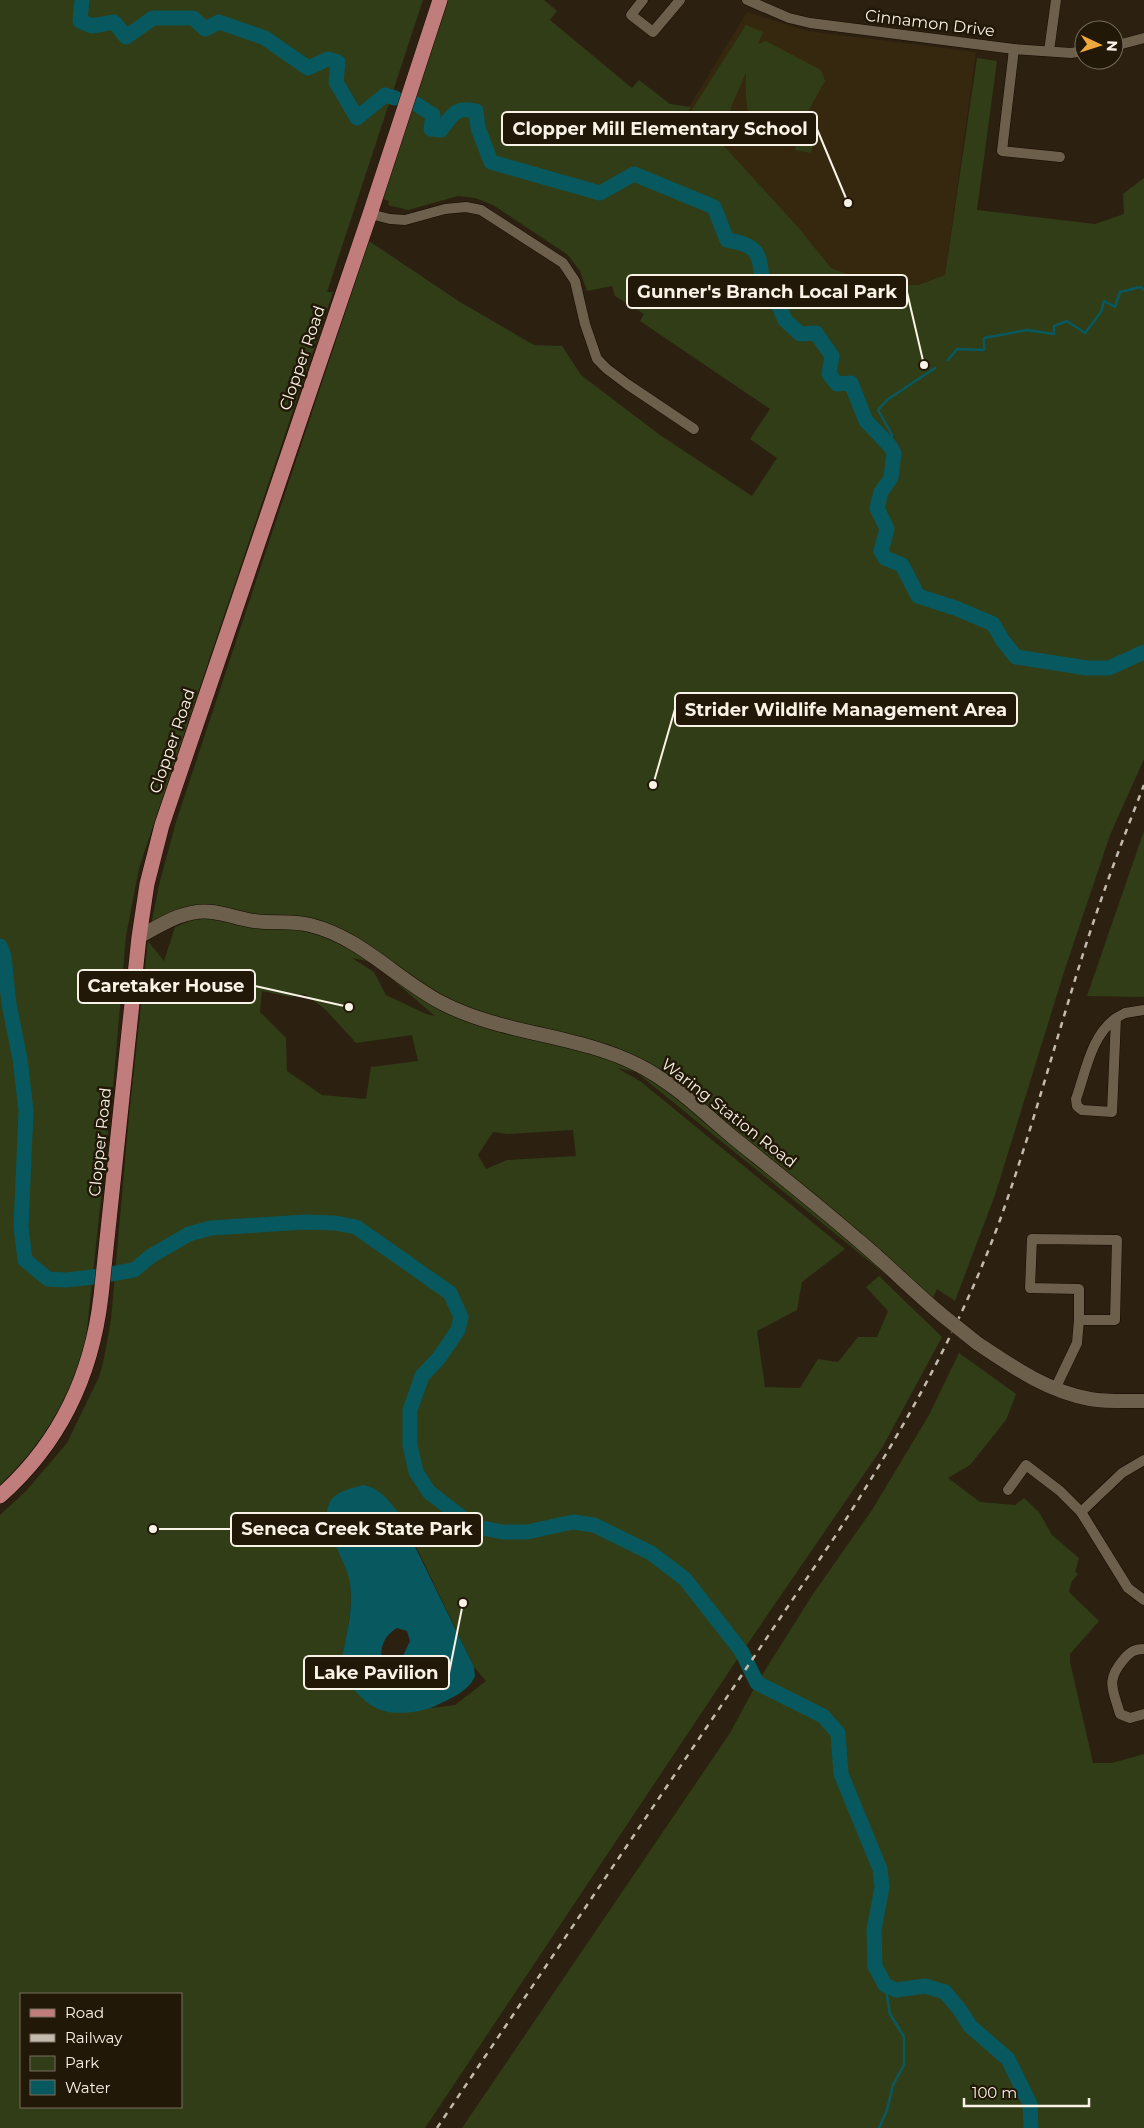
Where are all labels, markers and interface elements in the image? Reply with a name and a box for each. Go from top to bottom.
street label: Cinnamon Drive [864,6,996,40]
north arrow [1074,20,1124,70]
text: N [1103,40,1121,52]
callout: Clopper Mill Elementary School [502,112,817,145]
text: Clopper Mill Elementary School [512,118,808,140]
callout: Gunner's Branch Local Park [627,275,907,308]
text: Gunner's Branch Local Park [637,281,897,303]
street label: Clopper Road [275,303,329,413]
street label: Clopper Road [145,686,199,796]
callout: Strider Wildlife Management Area [675,693,1017,726]
text: Strider Wildlife Management Area [685,699,1007,721]
callout: Caretaker House [78,970,255,1003]
text: Caretaker House [88,975,244,997]
street label: Waring Station Road [658,1054,800,1172]
street label: Clopper Road [85,1087,115,1197]
callout: Seneca Creek State Park [231,1513,482,1546]
text: Seneca Creek State Park [241,1518,473,1540]
callout: Lake Pavilion [304,1656,449,1689]
text: Lake Pavilion [314,1662,438,1684]
legend [20,1993,182,2108]
text: Road [65,2003,104,2022]
text: Railway [65,2028,123,2047]
text: Park [65,2053,99,2072]
scale bar [964,2076,1089,2108]
text: Water [65,2078,111,2097]
text: 100 m [972,2083,1017,2102]

